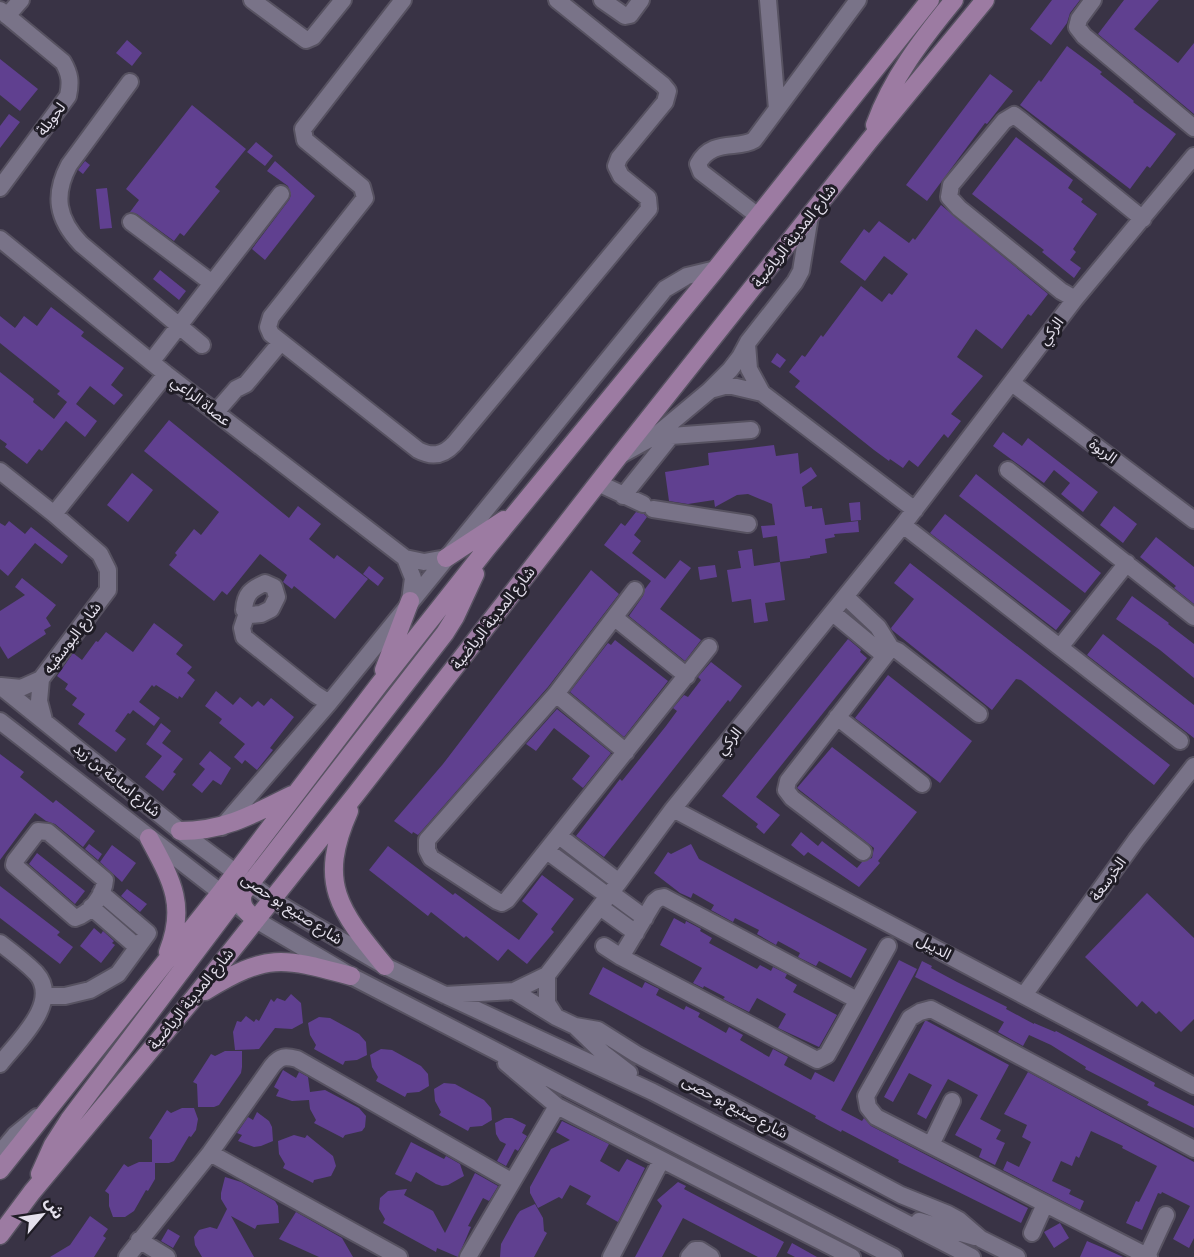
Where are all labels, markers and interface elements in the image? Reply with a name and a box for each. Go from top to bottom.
street label: لحويلة [33,99,69,139]
street label: شارع المدينة الرياضية [748,181,842,293]
street label: الركي [1035,314,1069,350]
street label: عصاة الراعي [166,372,235,432]
street label: الربوة [1086,435,1120,467]
street label: شارع المدينة الرياضية [447,563,541,675]
street label: شارع اليوسفيه [39,599,107,679]
street label: الركي [713,724,747,760]
street label: شارع اسامة بن زيد [68,739,164,823]
street label: الخرسعة [1086,854,1130,904]
street label: شارع صنيع بو حصى [237,870,346,951]
street label: الديبل [914,931,954,963]
street label: شارع المدينة الرياضية [145,945,240,1055]
street label: شارع صنيع بو حصى [678,1072,791,1145]
north arrow [12,1185,72,1245]
text: ش [40,1194,68,1223]

